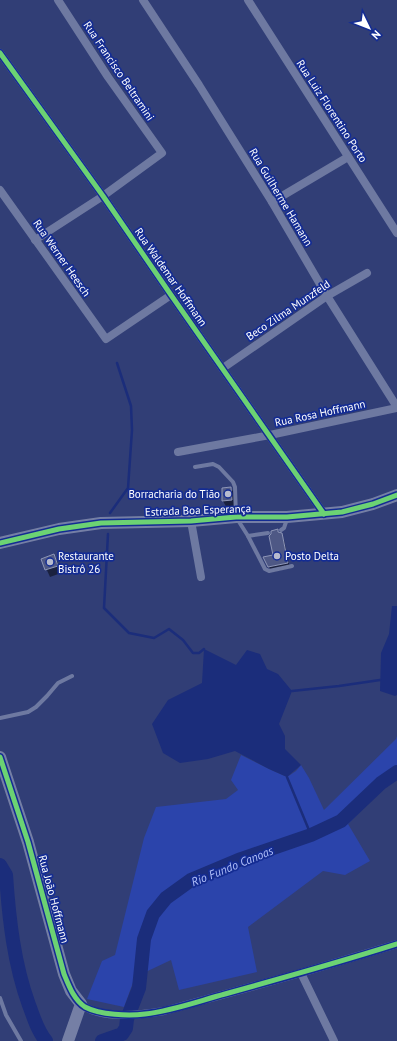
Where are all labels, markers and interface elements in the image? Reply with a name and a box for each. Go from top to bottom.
north arrow [349,8,389,48]
street label: Rua Francisco Beltramini [81,19,157,123]
text: N [369,27,384,42]
street label: Rua Luiz Florentino Porto [294,57,370,165]
street label: Rua Guilherme Hamann [246,146,316,248]
street label: Rua Werner Heesch [30,217,94,299]
street label: Rua Waldemar Hoffmann [132,225,210,329]
street label: Beco Zilma Munzfeld [243,277,333,343]
street label: Rua Rosa Hoffmann [273,397,367,429]
place label: Borracharia do Tião [128,487,220,501]
marker: Borracharia do Tião [223,489,233,499]
street label: Estrada Boa Esperança [145,501,251,519]
place label: Restaurante Bistrô 26 [58,549,114,576]
place label: Posto Delta [285,549,339,563]
marker: Posto Delta [272,551,282,561]
marker: Restaurante Bistrô 26 [45,557,55,567]
water label: Rio Fundo Canoas [189,843,275,889]
street label: Rua João Hoffmann [35,853,73,945]

